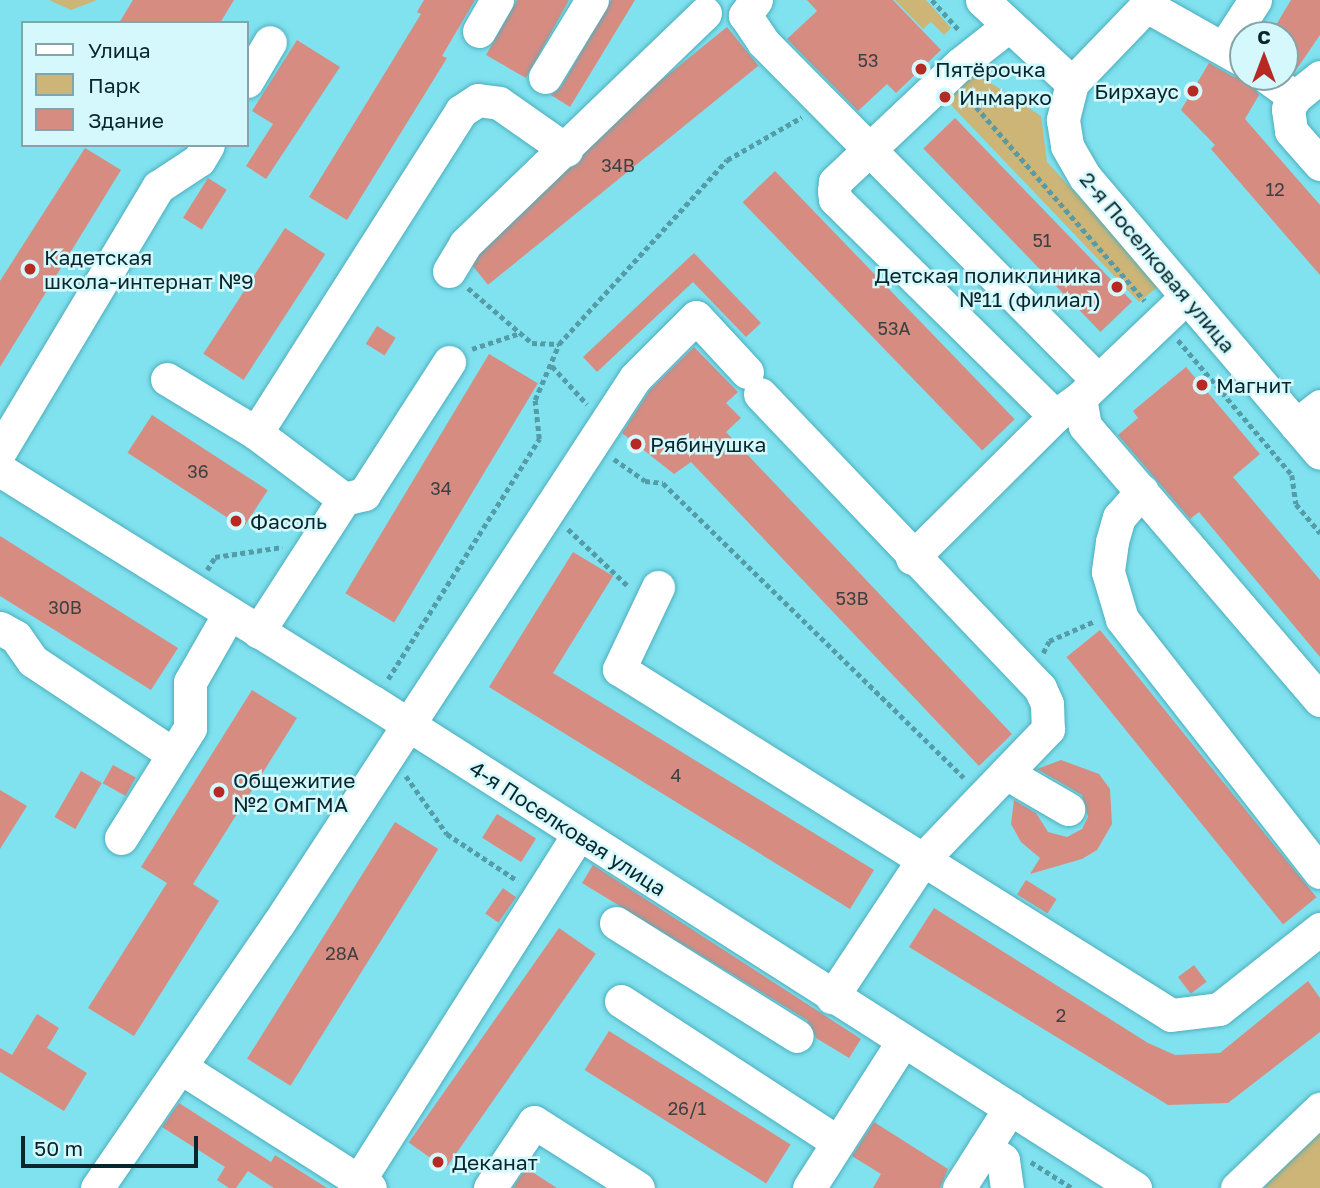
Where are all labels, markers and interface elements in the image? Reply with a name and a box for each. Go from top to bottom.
legend [21,21,248,147]
north arrow [1229,21,1299,91]
text: С [1257,25,1271,48]
text: Улица [88,37,151,63]
house number: 53 [858,49,878,71]
place label: Пятёрочка [935,56,1046,82]
marker: Пятёрочка [913,61,929,77]
text: Парк [88,72,141,98]
place label: Бирхаус [1094,78,1179,104]
marker: Бирхаус [1185,83,1201,99]
place label: Инмарко [959,84,1052,110]
marker: Инмарко [937,89,953,105]
text: Здание [88,107,164,133]
house number: 34В [601,154,635,176]
street label: 2-я Поселковая улица [1075,167,1241,357]
house number: 12 [1265,178,1285,200]
house number: 51 [1032,229,1052,251]
place label: Кадетская школа-интернат №9 [44,244,254,294]
marker: Кадетская школа-интернат №9 [22,261,38,277]
place label: Детская поликлиника №11 (филиал) [874,262,1101,312]
marker: Детская поликлиника №11 (филиал) [1107,277,1127,297]
house number: 53А [877,317,911,339]
place label: Магнит [1216,372,1291,398]
marker: Магнит [1194,377,1210,393]
place label: Рябинушка [650,431,766,457]
marker: Рябинушка [628,436,644,452]
house number: 36 [187,460,209,482]
house number: 34 [430,477,452,499]
place label: Фасоль [250,508,327,534]
marker: Фасоль [228,513,244,529]
house number: 53В [835,587,869,609]
house number: 30В [48,596,82,618]
street label: 4-я Поселковая улица [465,755,671,901]
house number: 4 [671,764,681,786]
place label: Общежитие №2 ОмГМА [233,767,355,817]
marker: Общежитие №2 ОмГМА [211,784,227,800]
house number: 28А [325,942,359,964]
house number: 2 [1056,1004,1066,1026]
house number: 26/1 [668,1097,706,1119]
scale bar [24,1122,201,1166]
text: 50 m [34,1135,83,1161]
place label: Деканат [452,1149,538,1175]
marker: Деканат [430,1154,446,1170]

